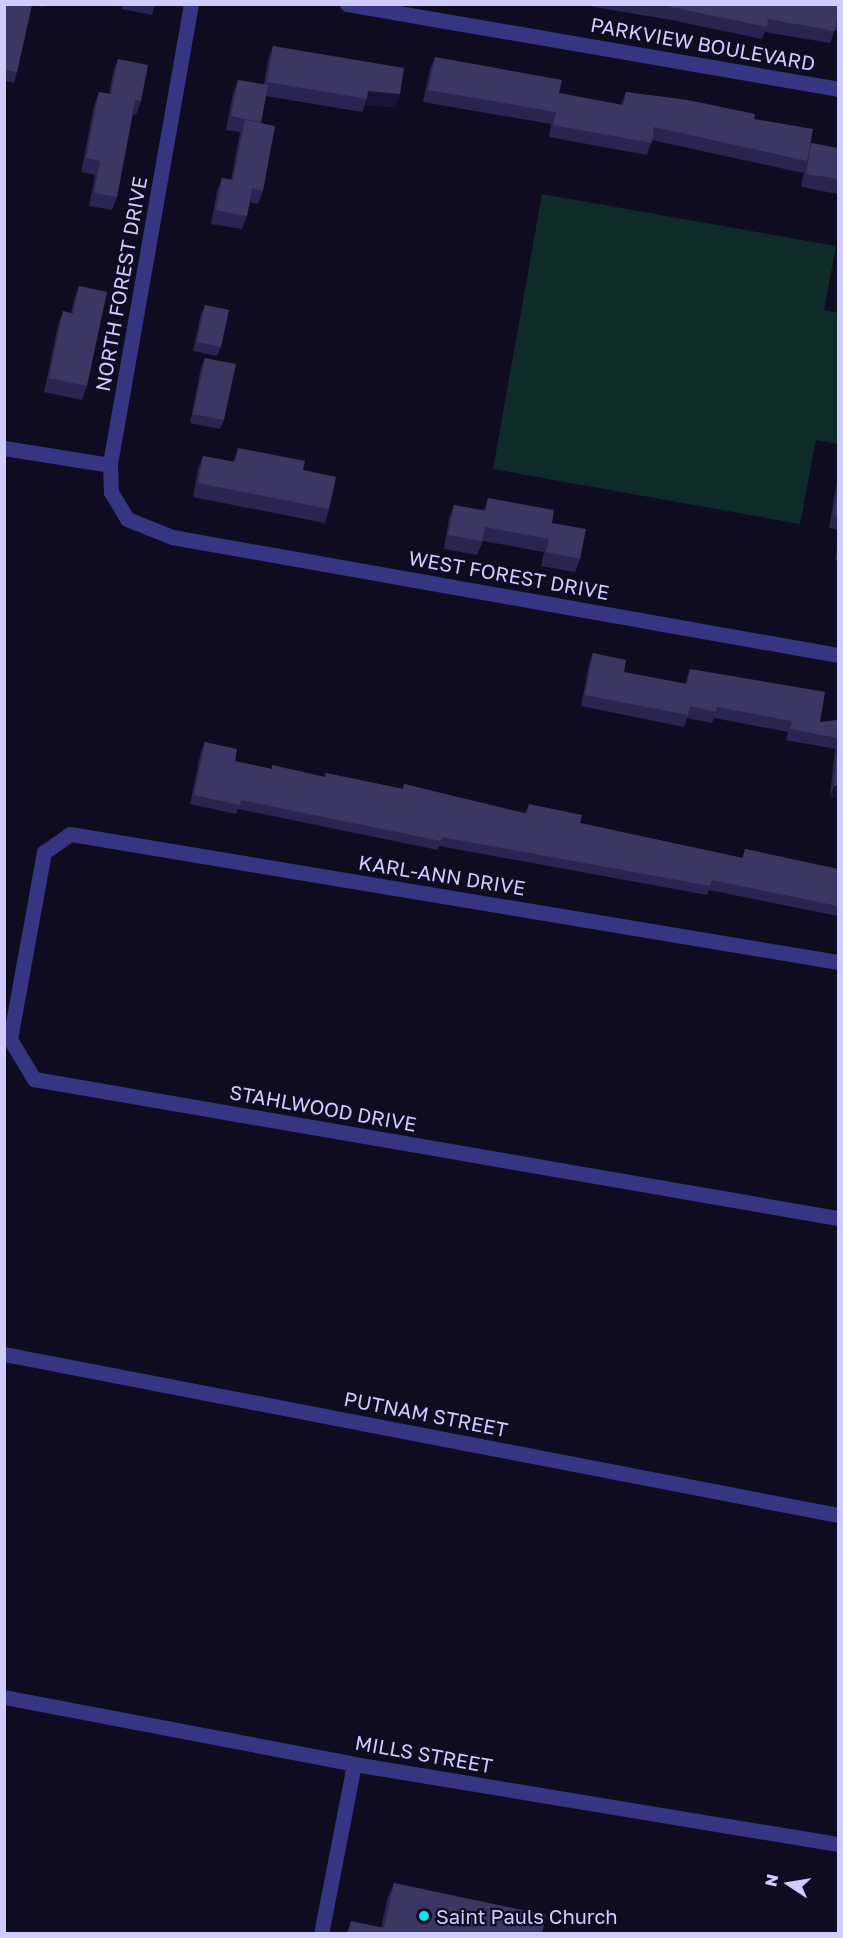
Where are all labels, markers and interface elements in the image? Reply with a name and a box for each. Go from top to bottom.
street label: PARKVIEW BOULEVARD [589,12,817,76]
street label: NORTH FOREST DRIVE [90,175,152,393]
street label: WEST FOREST DRIVE [407,546,611,604]
street label: KARL-ANN DRIVE [357,850,527,900]
street label: STAHLWOOD DRIVE [228,1080,418,1136]
street label: PUTNAM STREET [342,1386,510,1442]
street label: MILLS STREET [353,1730,495,1778]
north arrow [759,1854,819,1914]
text: N [760,1872,782,1888]
place label: Saint Pauls Church [436,1904,618,1928]
marker: Saint Pauls Church [417,1909,431,1923]

